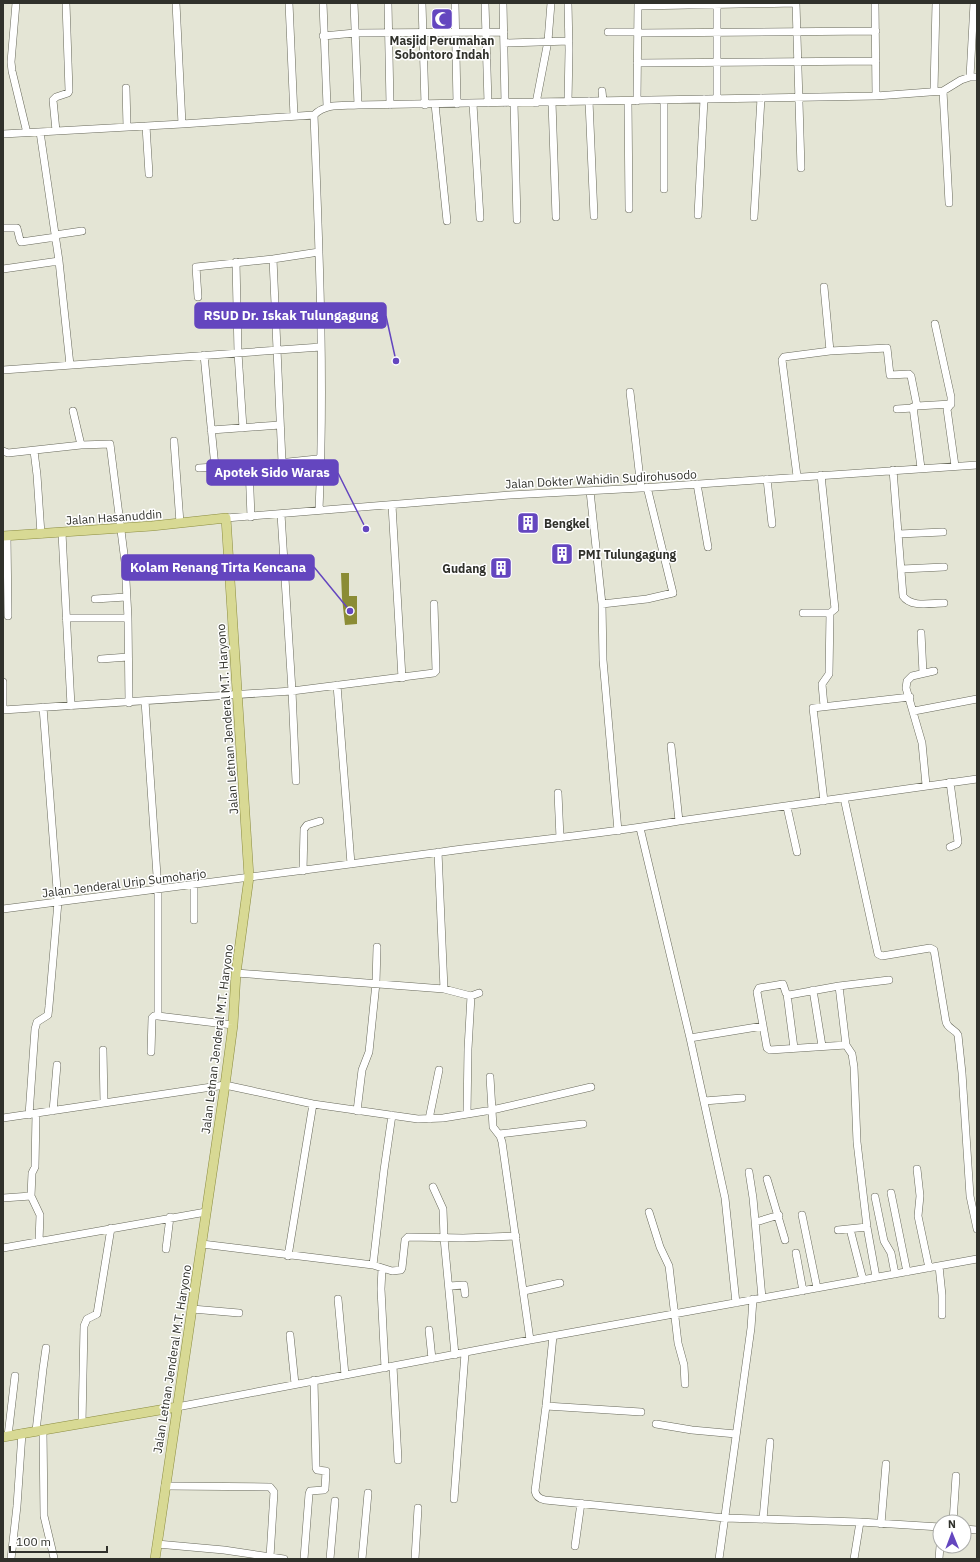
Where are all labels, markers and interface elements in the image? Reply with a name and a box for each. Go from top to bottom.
mosque icon: Masjid Perumahan Sobontoro Indah [429,6,455,32]
place label: Masjid Perumahan Sobontoro Indah [390,33,494,62]
callout: RSUD Dr. Iskak Tulungagung [195,303,386,328]
text: RSUD Dr. Iskak Tulungagung [204,307,379,324]
callout: Apotek Sido Waras [207,460,338,485]
text: Apotek Sido Waras [214,464,330,481]
street label: Jalan Dokter Wahidin Sudirohusodo [505,466,697,492]
street label: Jalan Hasanuddin [65,506,163,528]
building icon: Bengkel [515,510,541,536]
place label: Bengkel [544,516,590,531]
building icon: PMI Tulungagung [549,541,575,567]
place label: PMI Tulungagung [578,547,677,562]
callout: Kolam Renang Tirta Kencana [122,555,314,580]
building icon: Gudang [488,555,514,581]
text: Kolam Renang Tirta Kencana [130,559,306,576]
place label: Gudang [442,561,486,576]
street label: Jalan Letnan Jenderal M.T. Haryono [213,623,241,815]
street label: Jalan Jenderal Urip Sumoharjo [41,865,207,901]
street label: Jalan Letnan Jenderal M.T. Haryono [198,943,236,1135]
street label: Jalan Letnan Jenderal M.T. Haryono [150,1263,194,1454]
north arrow [932,1514,972,1554]
text: N [948,1517,956,1531]
scale bar [10,1528,107,1554]
text: 100 m [16,1534,51,1549]

